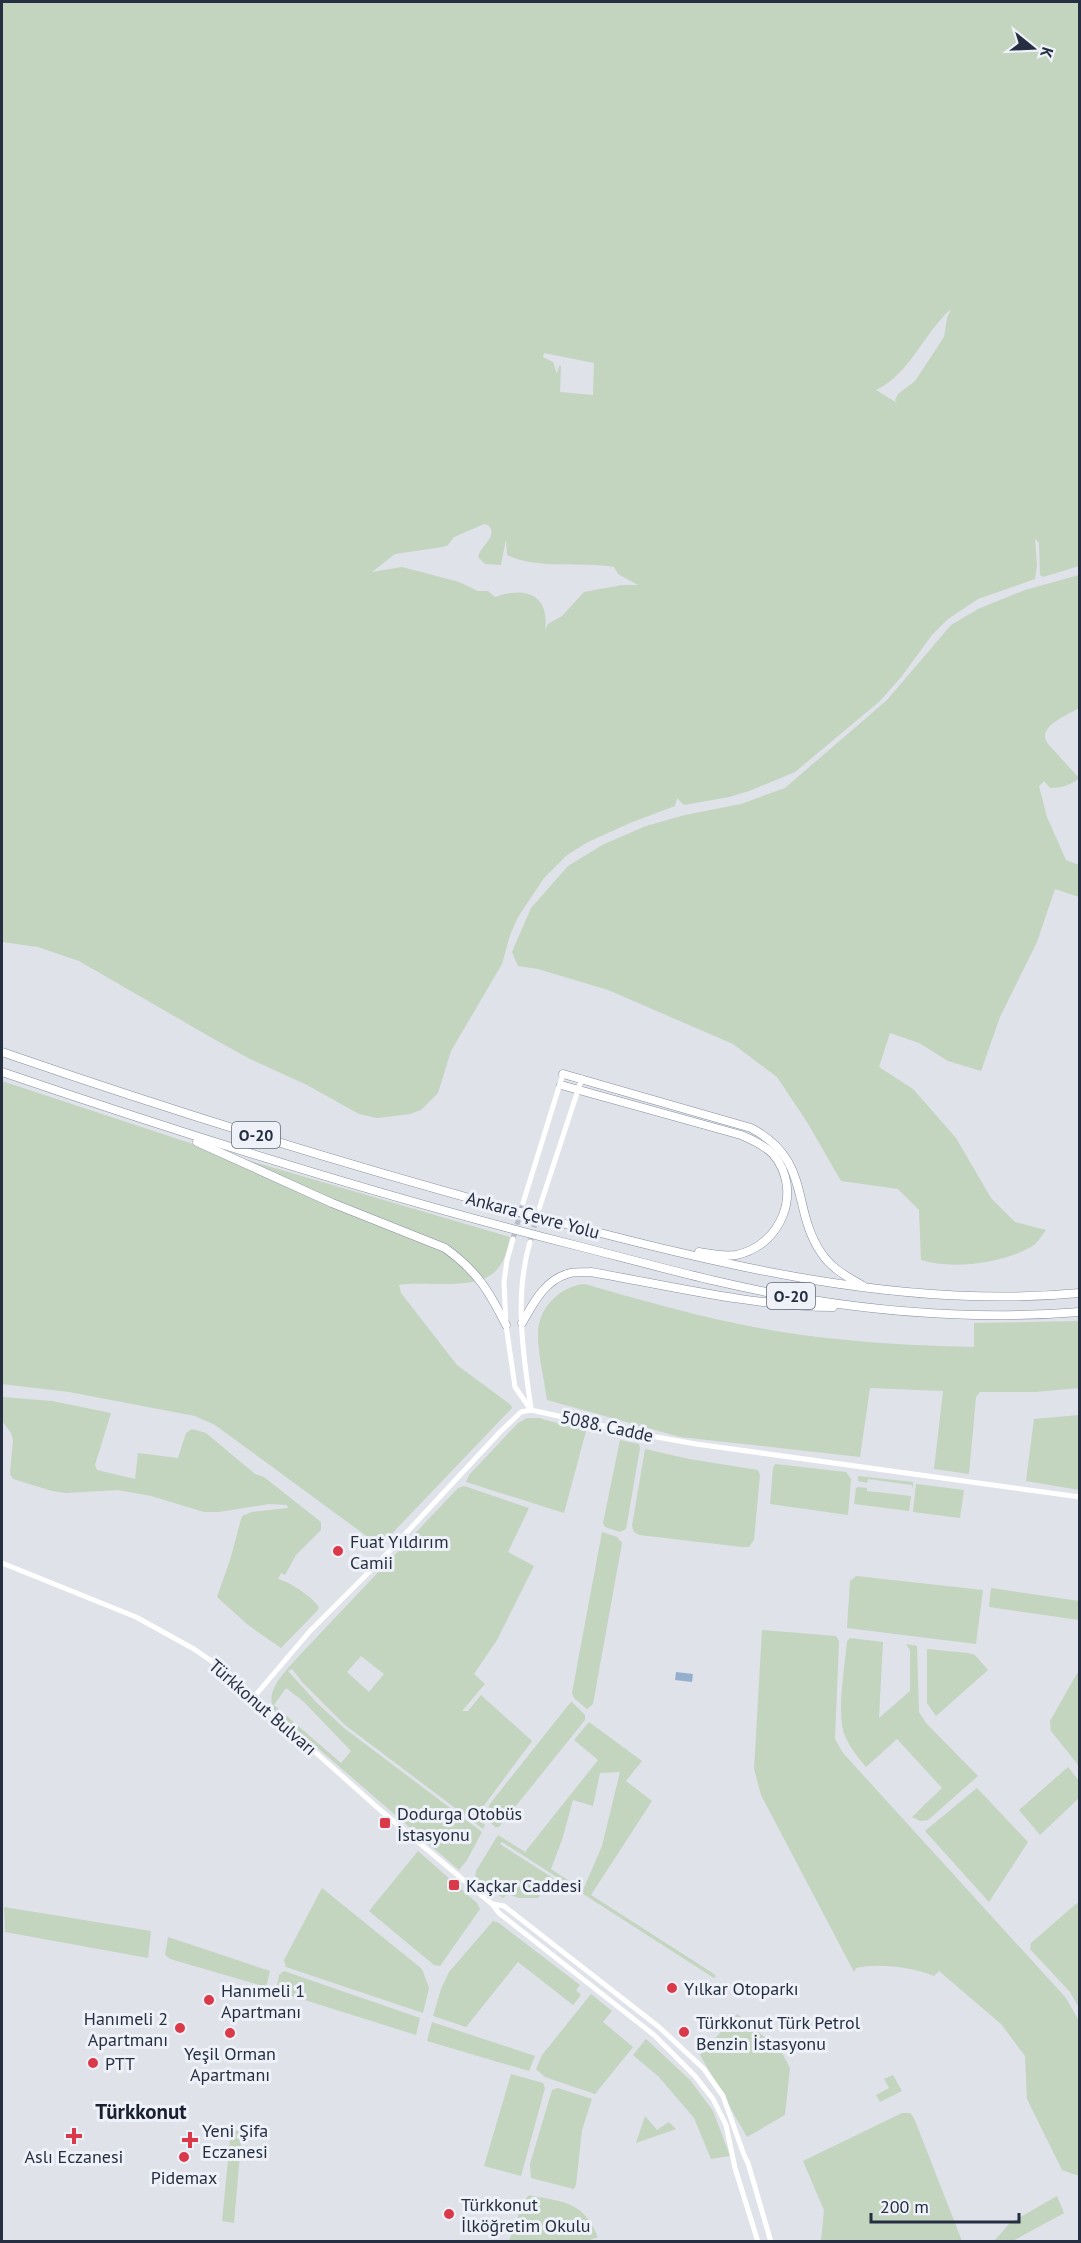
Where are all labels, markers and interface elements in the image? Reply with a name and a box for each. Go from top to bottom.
north arrow [1003,18,1063,78]
text: K [1036,45,1058,61]
road number: O-20 [232,1122,280,1148]
street label: Ankara Çevre Yolu [464,1186,602,1244]
road number: O-20 [767,1283,815,1309]
street label: 5088. Cadde [559,1405,655,1447]
place label: Fuat Yıldırım Camii [350,1530,449,1574]
marker: Fuat Yıldırım Camii [331,1544,345,1558]
street label: Türkkonut Bulvarı [204,1654,322,1760]
place label: Dodurga Otobüs İstasyonu [397,1802,522,1846]
marker: Dodurga Otobüs İstasyonu [378,1816,392,1830]
place label: Kaçkar Caddesi [466,1874,582,1897]
marker: Kaçkar Caddesi [447,1878,461,1892]
place label: Yılkar Otoparkı [684,1977,799,2000]
place label: Hanımeli 1 Apartmanı [221,1979,305,2023]
marker: Yılkar Otoparkı [665,1981,679,1995]
marker: Hanımeli 1 Apartmanı [202,1993,216,2007]
place label: Hanımeli 2 Apartmanı [84,2007,168,2051]
place label: Türkkonut Türk Petrol Benzin İstasyonu [696,2011,861,2055]
marker: Hanımeli 2 Apartmanı [173,2021,187,2035]
marker: Türkkonut Türk Petrol Benzin İstasyonu [677,2025,691,2039]
marker: Yeşil Orman Apartmanı [223,2026,237,2040]
place label: Yeşil Orman Apartmanı [184,2042,276,2086]
place label: PTT [105,2052,135,2075]
marker: PTT [86,2056,100,2070]
district label: Türkkonut [95,2098,187,2125]
place label: Yeni Şifa Eczanesi [202,2119,268,2163]
marker: Aslı Eczanesi [67,2129,81,2143]
marker: Yeni Şifa Eczanesi [183,2133,197,2147]
place label: Aslı Eczanesi [25,2145,123,2168]
marker: Pidemax [177,2150,191,2164]
place label: Pidemax [151,2166,217,2189]
scale bar [871,2186,1020,2224]
place label: Türkkonut İlköğretim Okulu [461,2193,590,2237]
text: 200 m [880,2195,929,2218]
marker: Türkkonut İlköğretim Okulu [442,2207,456,2221]

